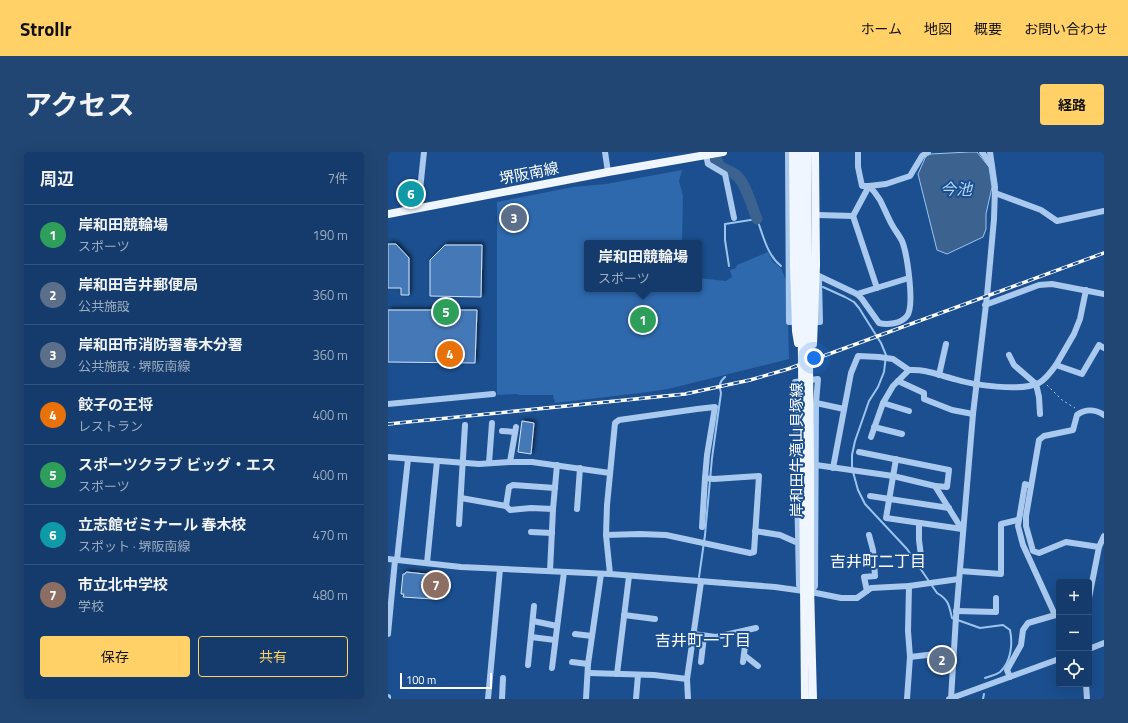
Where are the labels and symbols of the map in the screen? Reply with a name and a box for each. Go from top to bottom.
street label: 堺阪南線 [497,156,561,190]
water label: 今池 [940,177,974,201]
pin: 6 [398,179,424,209]
pin: 3 [501,203,527,233]
pin: 5 [433,297,459,327]
pin: 1 [630,305,656,335]
pin: 4 [437,339,463,369]
your location [804,348,824,368]
street label: 岸和田牛滝山貝塚線 [785,382,808,518]
district label: 吉井町二丁目 [830,549,926,573]
pin: 7 [423,570,449,600]
district label: 吉井町一丁目 [655,628,751,652]
pin: 2 [929,645,955,675]
scale bar [400,671,492,690]

